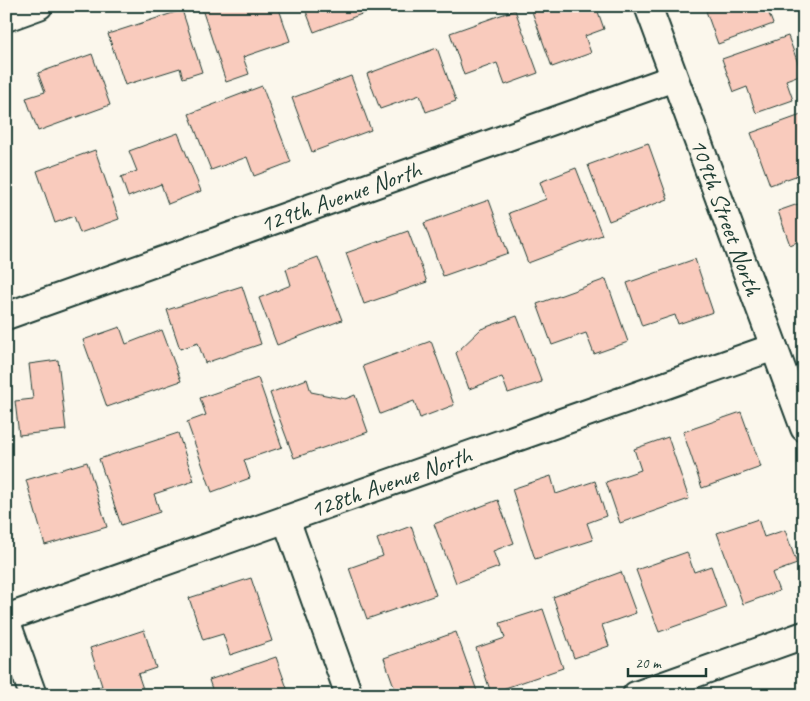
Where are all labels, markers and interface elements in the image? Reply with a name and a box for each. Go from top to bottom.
street label: 109th Street North [683,134,769,301]
street label: 129th Avenue North [256,154,427,239]
street label: 128th Avenue North [306,439,477,524]
scale bar [628,646,705,678]
text: 20 m [635,654,662,673]

